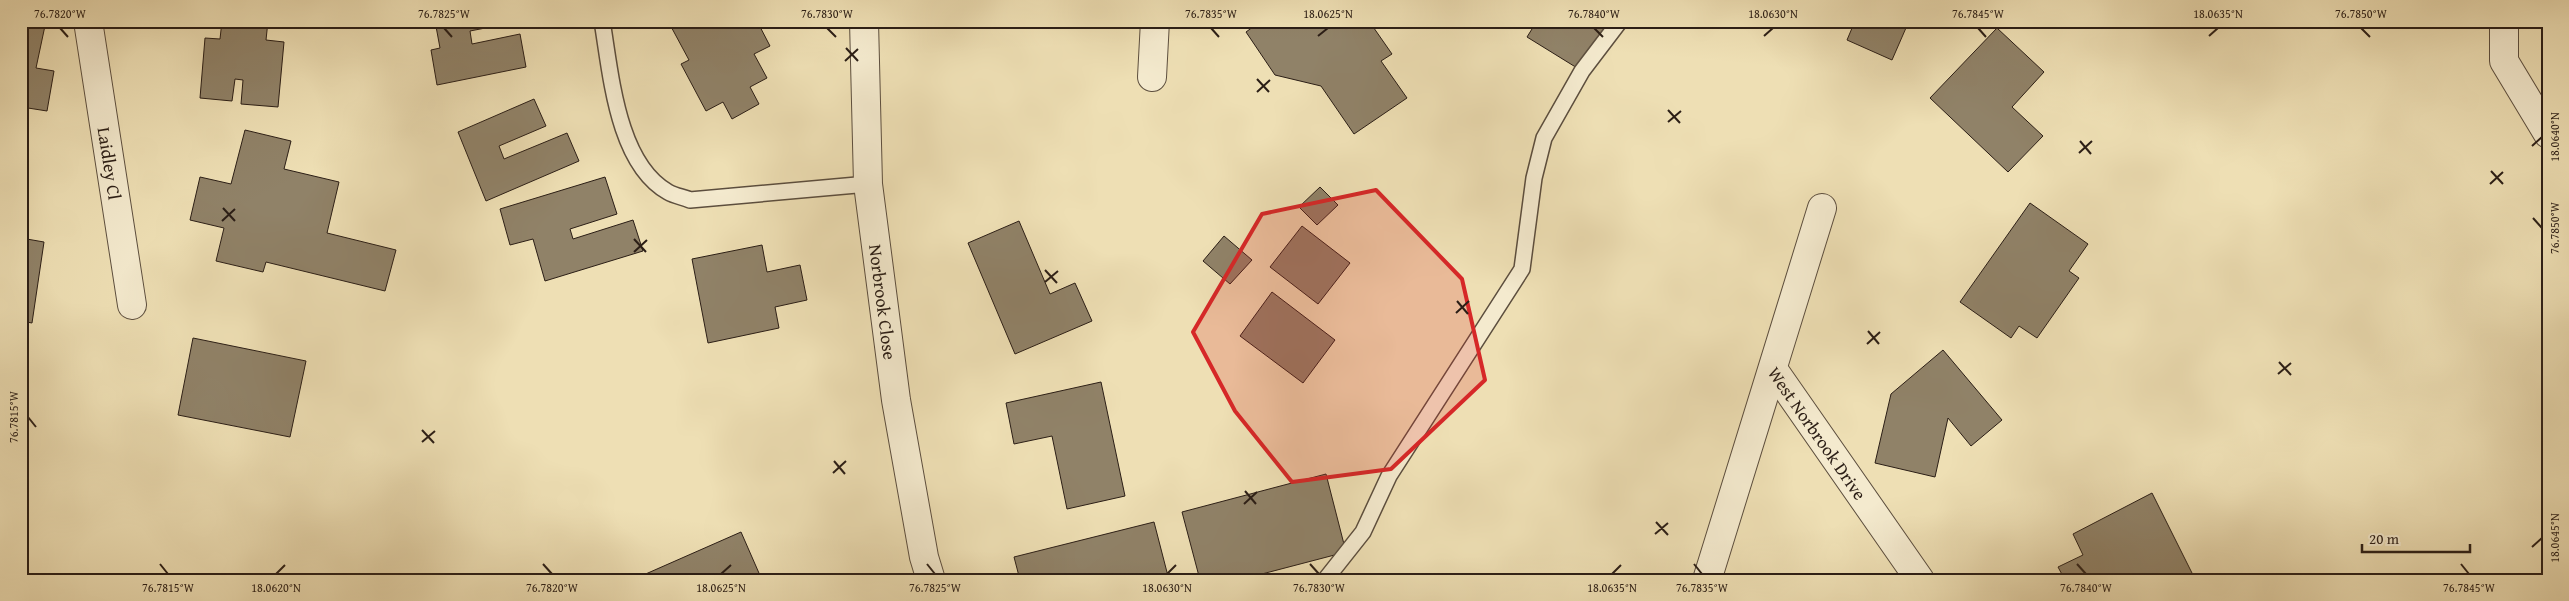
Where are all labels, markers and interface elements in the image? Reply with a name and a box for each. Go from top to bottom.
text: 76.7820°W [34,5,87,22]
text: 76.7825°W [418,5,471,22]
text: 76.7830°W [801,5,854,22]
text: 76.7835°W [1185,5,1238,22]
text: 18.0625°N [1303,5,1353,22]
text: 76.7840°W [1568,5,1621,22]
text: 18.0630°N [1748,5,1798,22]
text: 76.7845°W [1952,5,2005,22]
text: 18.0635°N [2193,5,2243,22]
text: 76.7850°W [2335,5,2388,22]
text: 18.0640°N [2546,112,2563,162]
street label: Laidley Cl [91,125,129,202]
text: 76.7850°W [2546,201,2563,254]
street label: Norbrook Close [862,243,904,361]
street label: West Norbrook Drive [1762,361,1874,505]
text: 76.7815°W [5,390,22,443]
text: 18.0645°N [2546,513,2563,563]
scale bar [2362,521,2469,553]
text: 20 m [2369,528,2400,549]
text: 76.7815°W [142,579,195,596]
text: 18.0620°N [251,579,301,596]
text: 76.7820°W [526,579,579,596]
text: 18.0625°N [696,579,746,596]
text: 76.7825°W [909,579,962,596]
text: 18.0630°N [1142,579,1192,596]
text: 76.7830°W [1293,579,1346,596]
text: 18.0635°N [1587,579,1637,596]
text: 76.7835°W [1676,579,1729,596]
text: 76.7840°W [2060,579,2113,596]
text: 76.7845°W [2443,579,2496,596]

